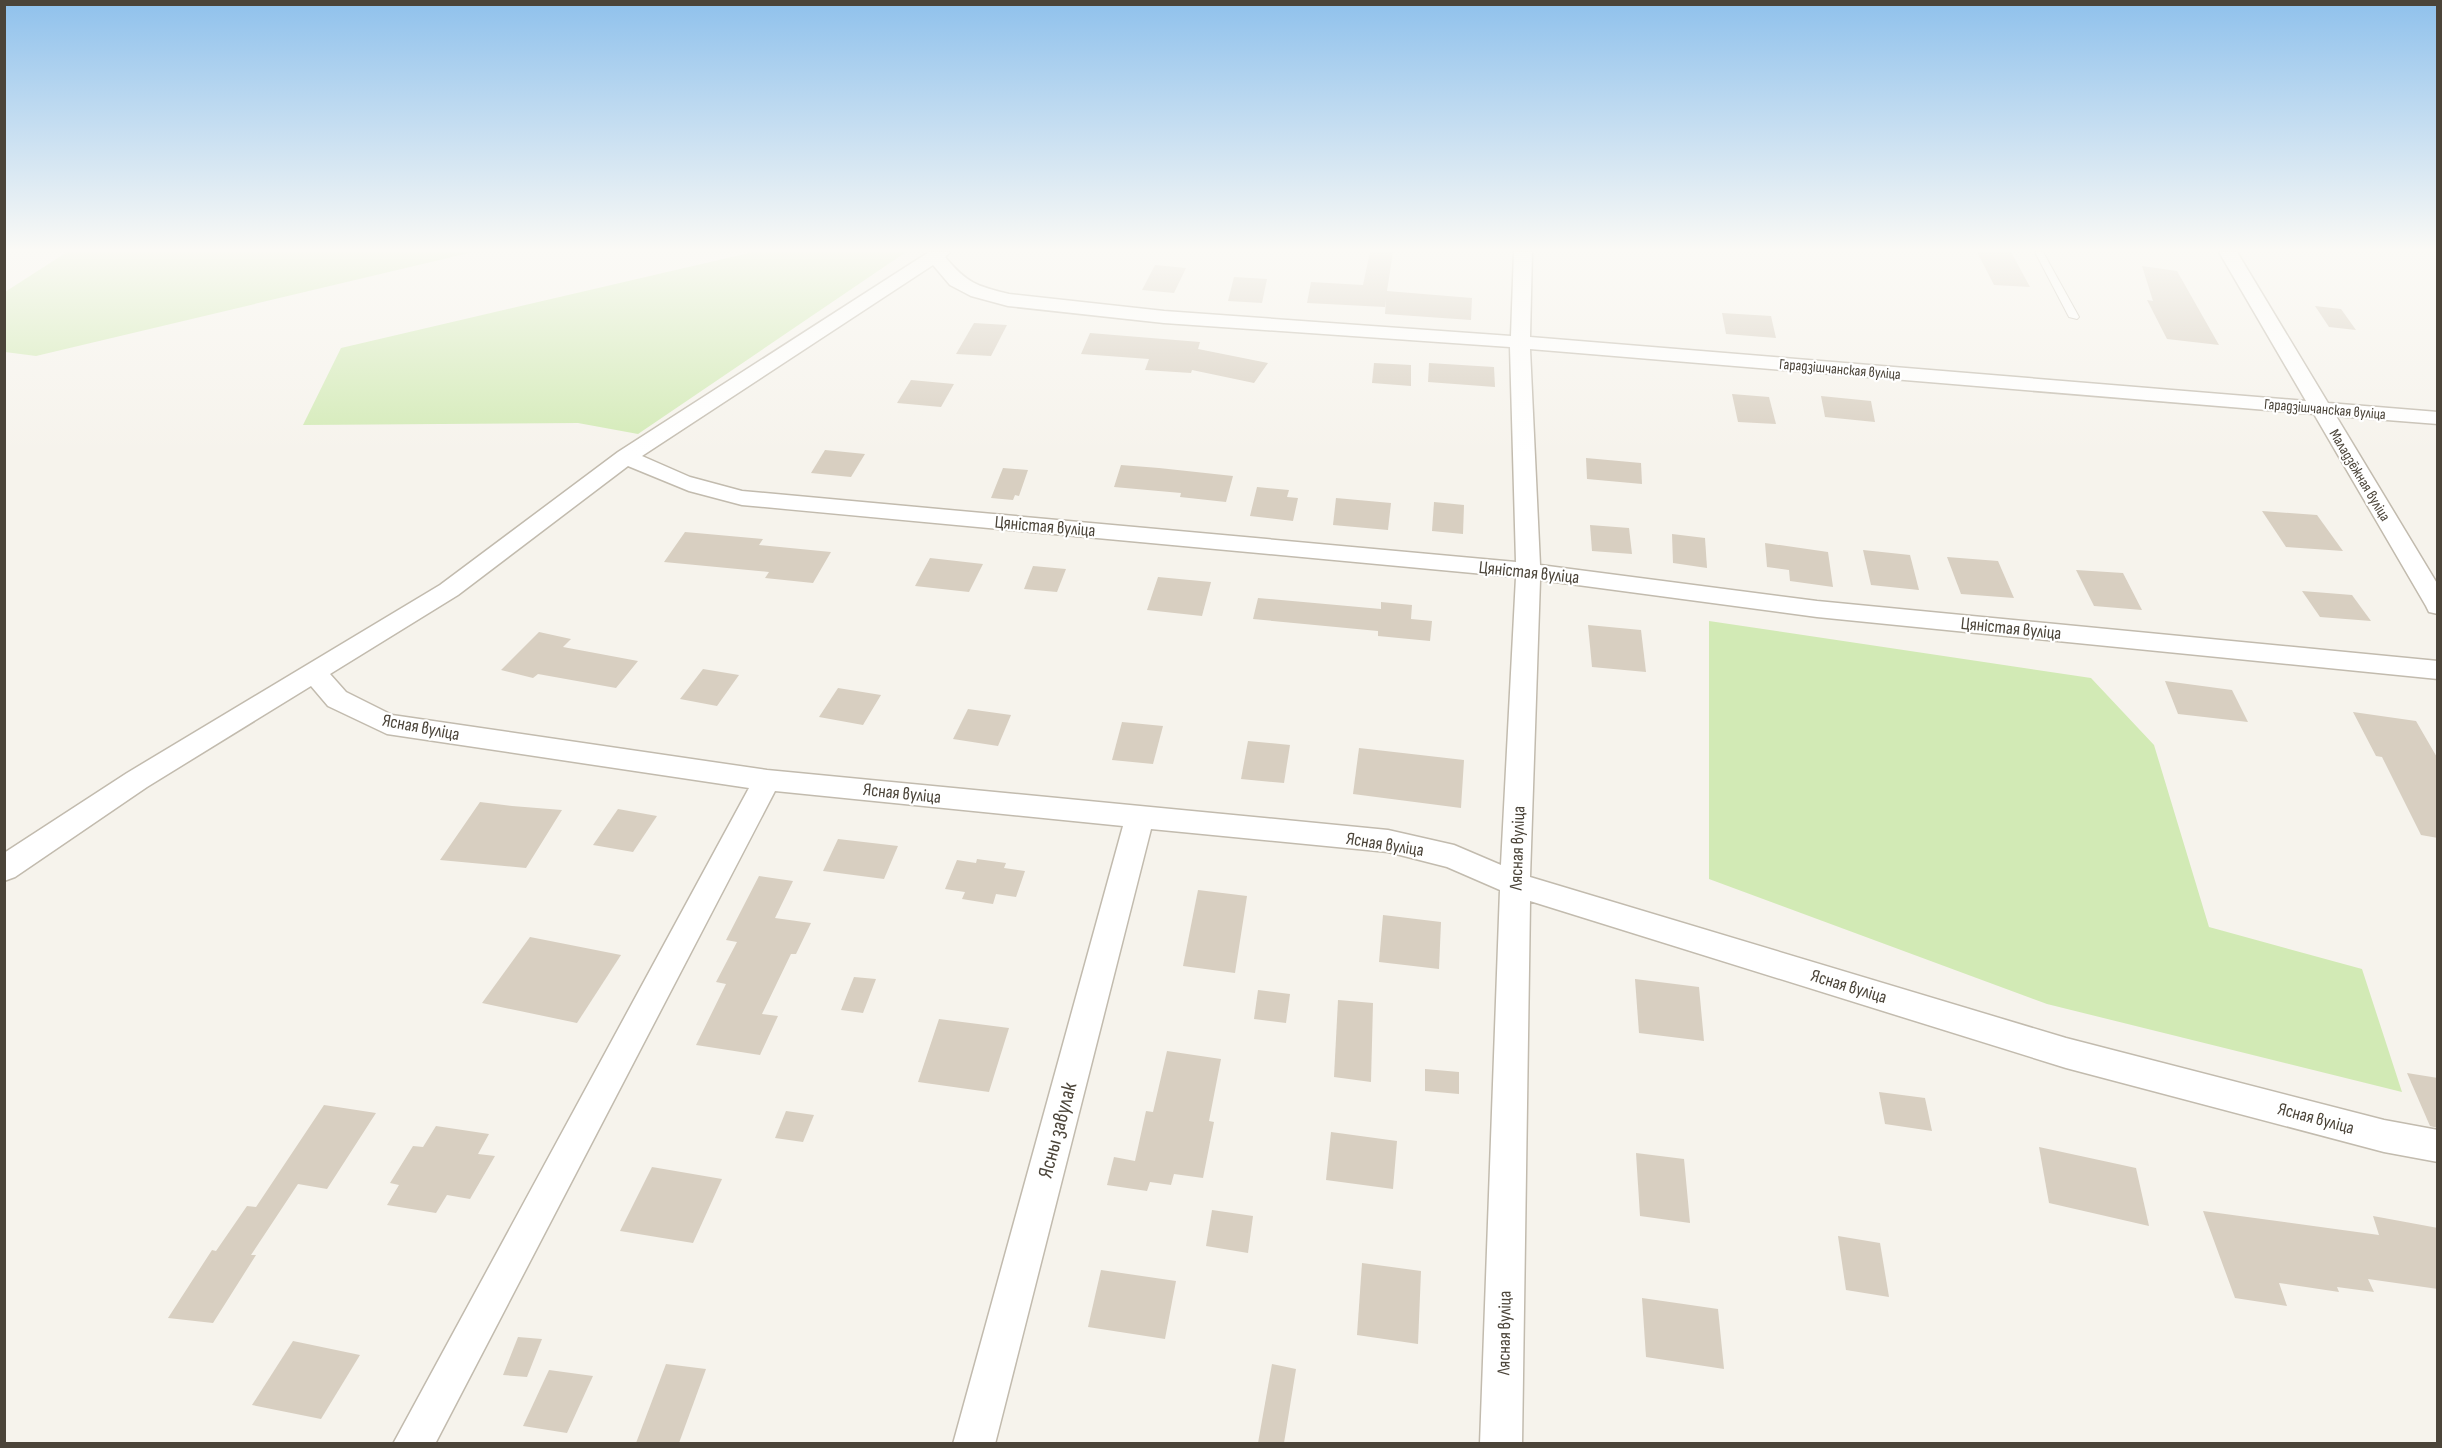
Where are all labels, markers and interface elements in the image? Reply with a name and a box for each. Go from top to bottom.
street label: Гарадзішчанская вуліца [1778,355,1902,384]
street label: Гарадзішчанская вуліца [2263,395,2387,424]
street label: Маладзёжная вуліца [2325,426,2395,525]
street label: Цяністая вуліца [994,512,1096,541]
street label: Цяністая вуліца [1478,557,1580,588]
street label: Цяністая вуліца [1960,613,2062,644]
street label: Ясная вуліца [380,710,461,745]
street label: Ясная вуліца [862,779,942,808]
street label: Лясная вуліца [1505,805,1529,892]
street label: Ясная вуліца [1345,828,1425,861]
street label: Ясная вуліца [1808,965,1889,1008]
street label: Ясны завулак [1033,1079,1082,1181]
street label: Ясная вуліца [2275,1098,2356,1139]
street label: Лясная вуліца [1493,1291,1516,1376]

